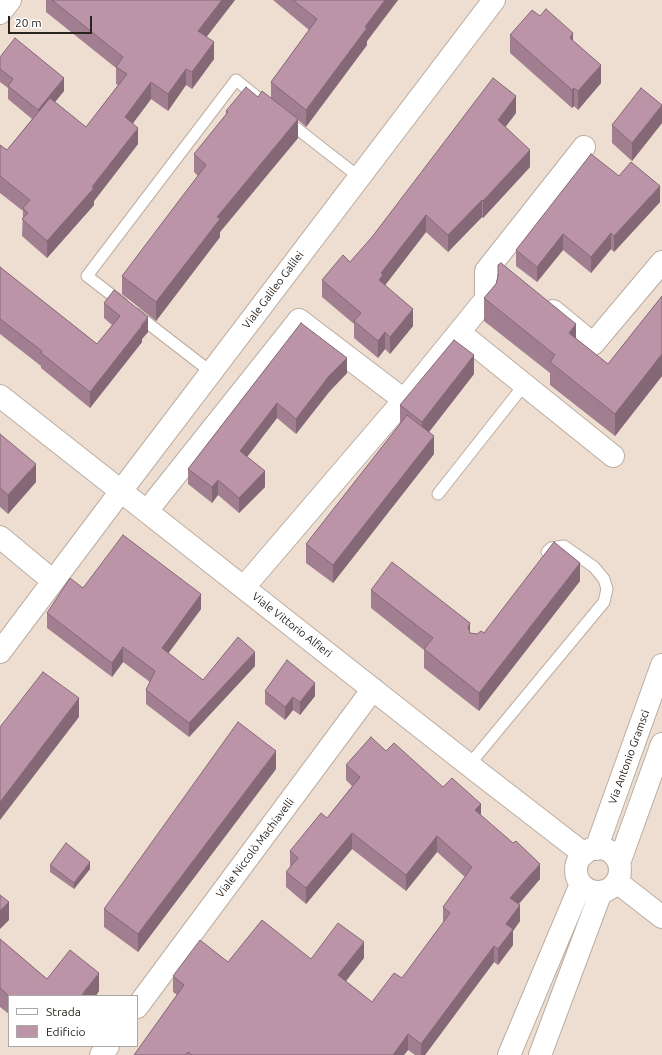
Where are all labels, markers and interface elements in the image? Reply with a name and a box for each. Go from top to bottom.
scale bar [10,8,94,34]
text: 20 m [15,16,42,29]
street label: Viale Galileo Galilei [240,249,306,331]
street label: Viale Vittorio Alfieri [249,590,335,660]
street label: Via Antonio Gramsci [606,708,652,806]
street label: Viale Niccolò Machiavelli [213,796,297,900]
legend [8,995,138,1047]
text: Strada [46,1005,81,1018]
text: Edificio [46,1025,86,1038]

